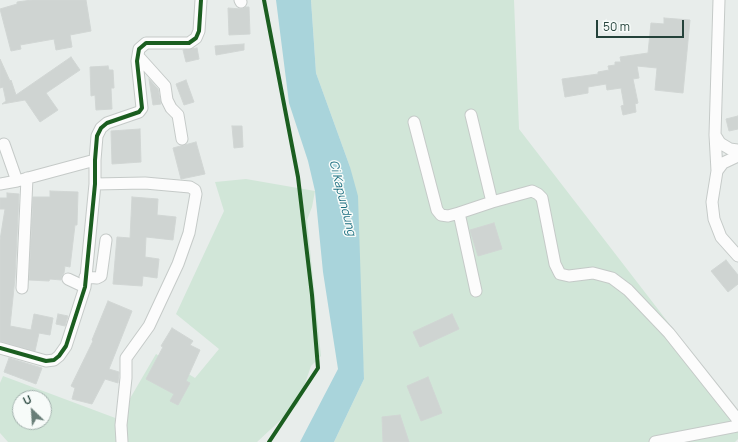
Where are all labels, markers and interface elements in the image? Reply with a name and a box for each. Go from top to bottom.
scale bar [598,12,686,38]
text: 50 m [603,18,630,35]
water label: Ci Kapundung [326,159,358,237]
north arrow [12,390,52,430]
text: U [20,391,34,408]

